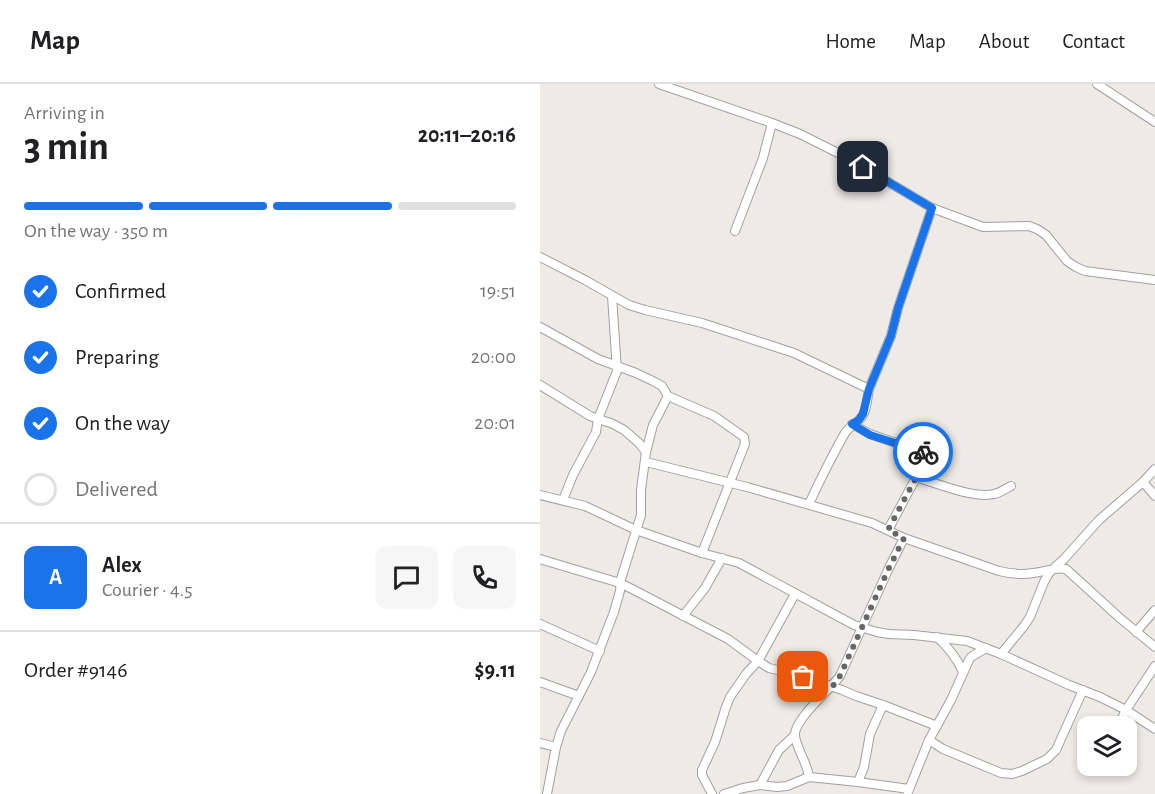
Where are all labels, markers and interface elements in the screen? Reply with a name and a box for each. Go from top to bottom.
text: Map [30,27,80,55]
text: Home [825,31,876,52]
text: Map [909,31,946,52]
text: About [979,31,1029,52]
text: Contact [1062,31,1125,52]
text: Arriving in [24,103,105,123]
text: 20:11–20:16 [418,124,516,146]
text: 3 min [24,128,109,167]
pin [837,141,888,192]
icon: home [846,150,879,183]
text: On the way · 350 m [24,221,168,241]
icon: check [24,275,57,308]
text: Confirmed [75,280,166,302]
text: 19:51 [480,281,516,301]
icon: check [24,341,57,374]
text: Preparing [75,346,159,368]
text: 20:00 [471,347,516,367]
icon: check [24,407,57,440]
text: On the way [75,412,170,434]
text: 20:01 [474,413,516,433]
courier [893,422,953,482]
icon: bike [907,436,940,469]
text: Delivered [75,478,158,500]
button: chat [375,546,438,609]
button: phone [453,546,516,609]
text: Alex [102,554,142,576]
text: A [49,566,62,588]
text: Courier · 4.5 [102,580,193,600]
pin [777,651,828,702]
text: Order #9146 [24,659,128,681]
text: $9.11 [475,659,516,681]
icon: bag [786,660,819,693]
map controls [1077,716,1137,776]
button: layers [1077,716,1137,776]

